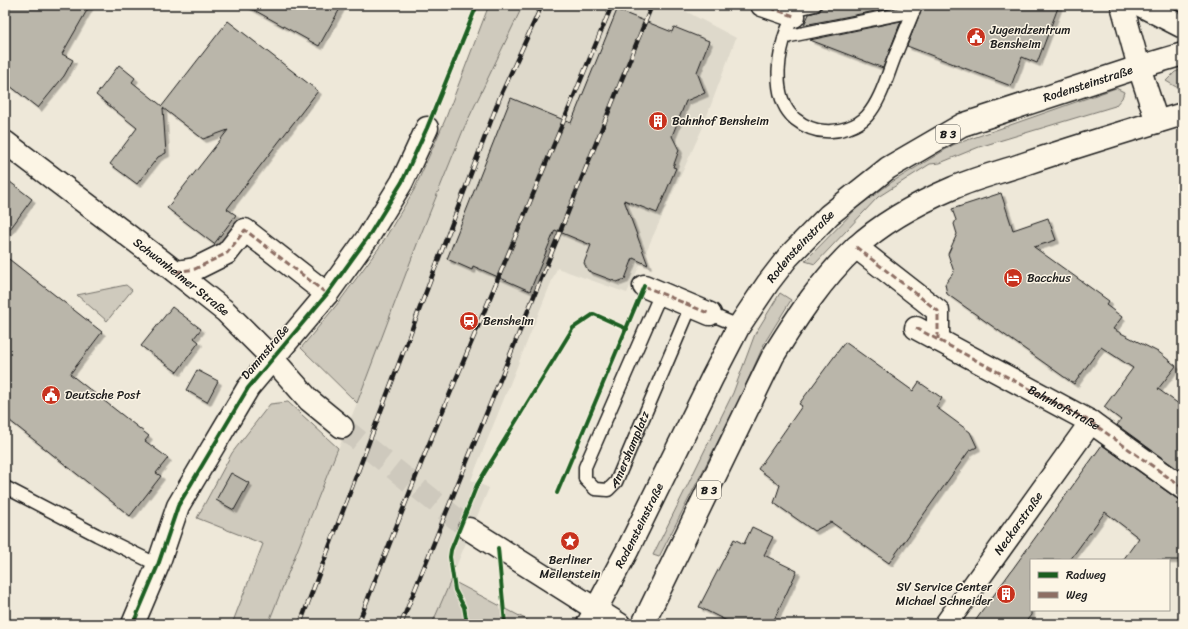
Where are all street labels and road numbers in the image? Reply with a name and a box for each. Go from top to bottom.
street label: Rodensteinstraße [1040,59,1136,109]
road number: B 3 [936,125,960,143]
street label: Rodensteinstraße [761,204,839,288]
street label: Schwanheimer Straße [128,232,235,321]
street label: Dammstraße [235,319,295,385]
street label: Bahnhofstraße [1024,379,1105,436]
street label: Amershamplatz [604,407,656,494]
street label: Rodensteinstraße [609,479,670,572]
road number: B 3 [697,481,721,499]
street label: Neckarstraße [988,487,1049,560]

